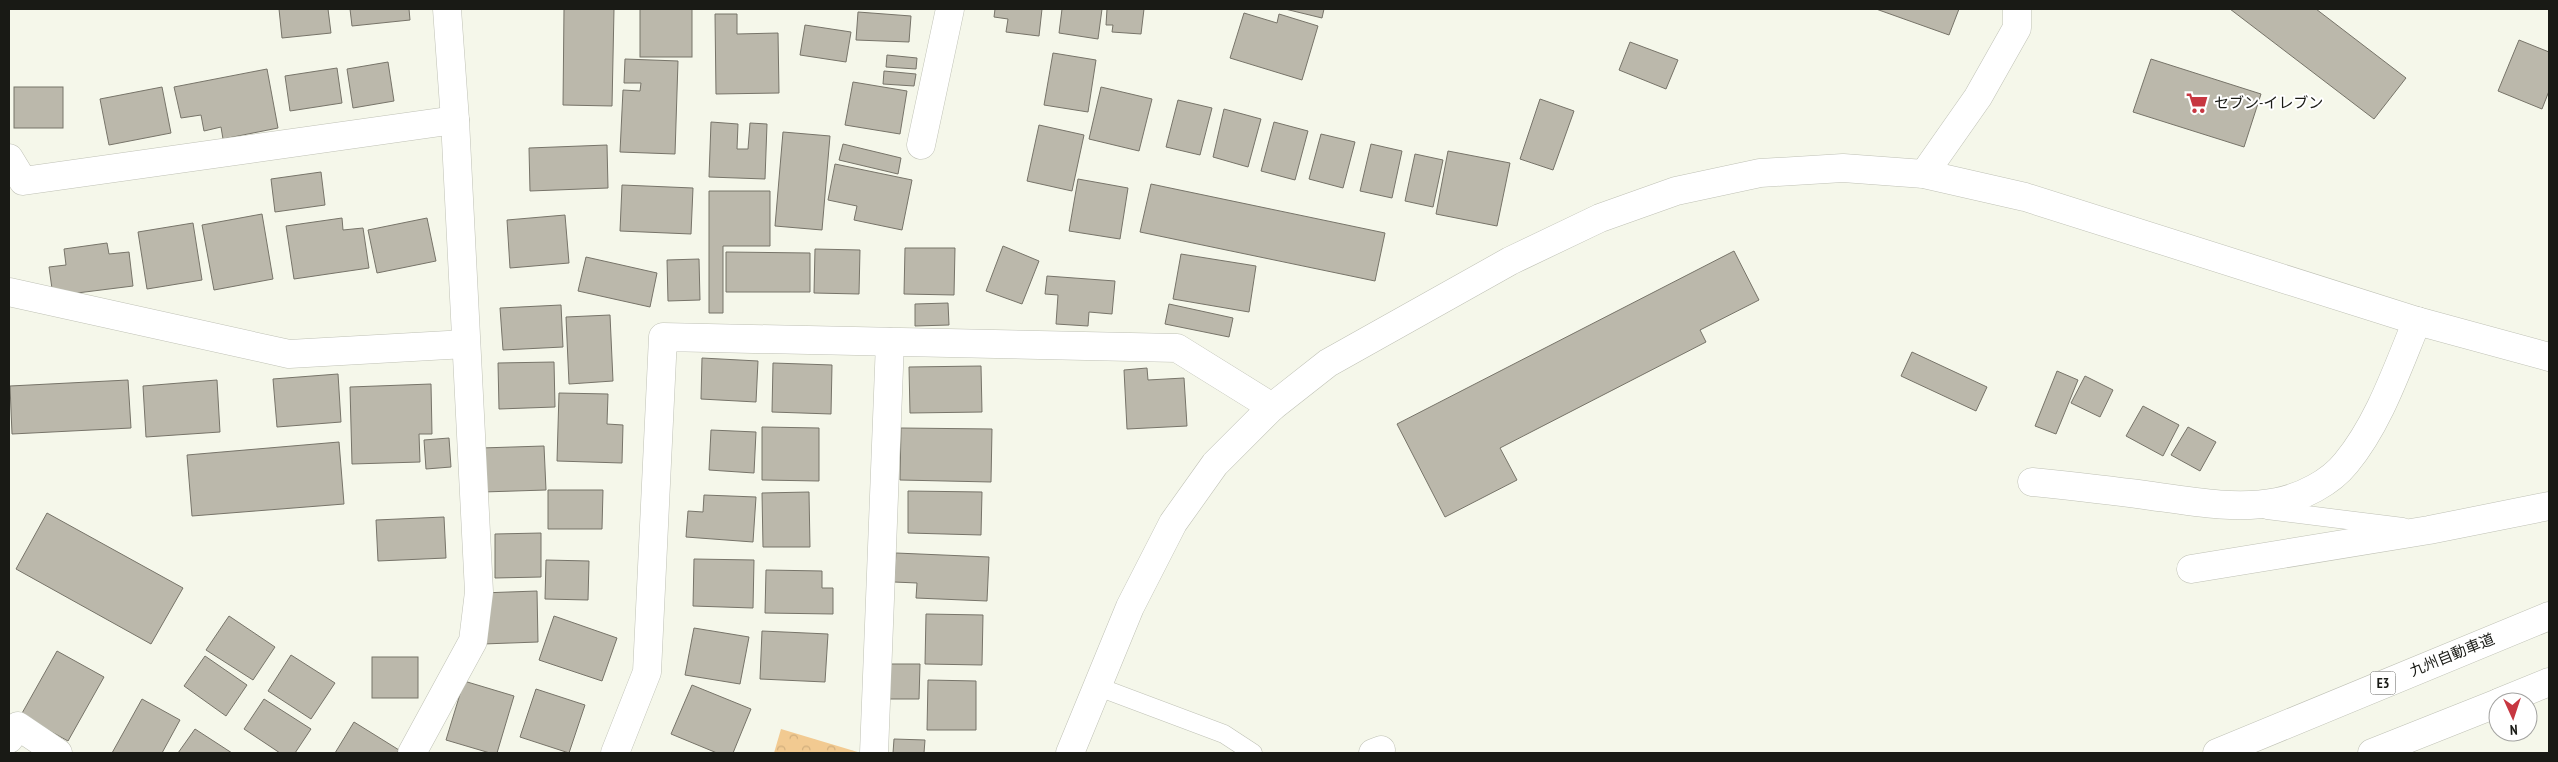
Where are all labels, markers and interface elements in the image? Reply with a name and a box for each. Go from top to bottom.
supermarket icon: セブン-イレブン [2184,90,2210,116]
place label: セブン-イレブン [2214,93,2323,112]
street label: 九州自動車道 [2407,629,2497,680]
road number: E3 [2370,671,2396,694]
north arrow [2488,692,2538,742]
text: N [2509,721,2518,739]

